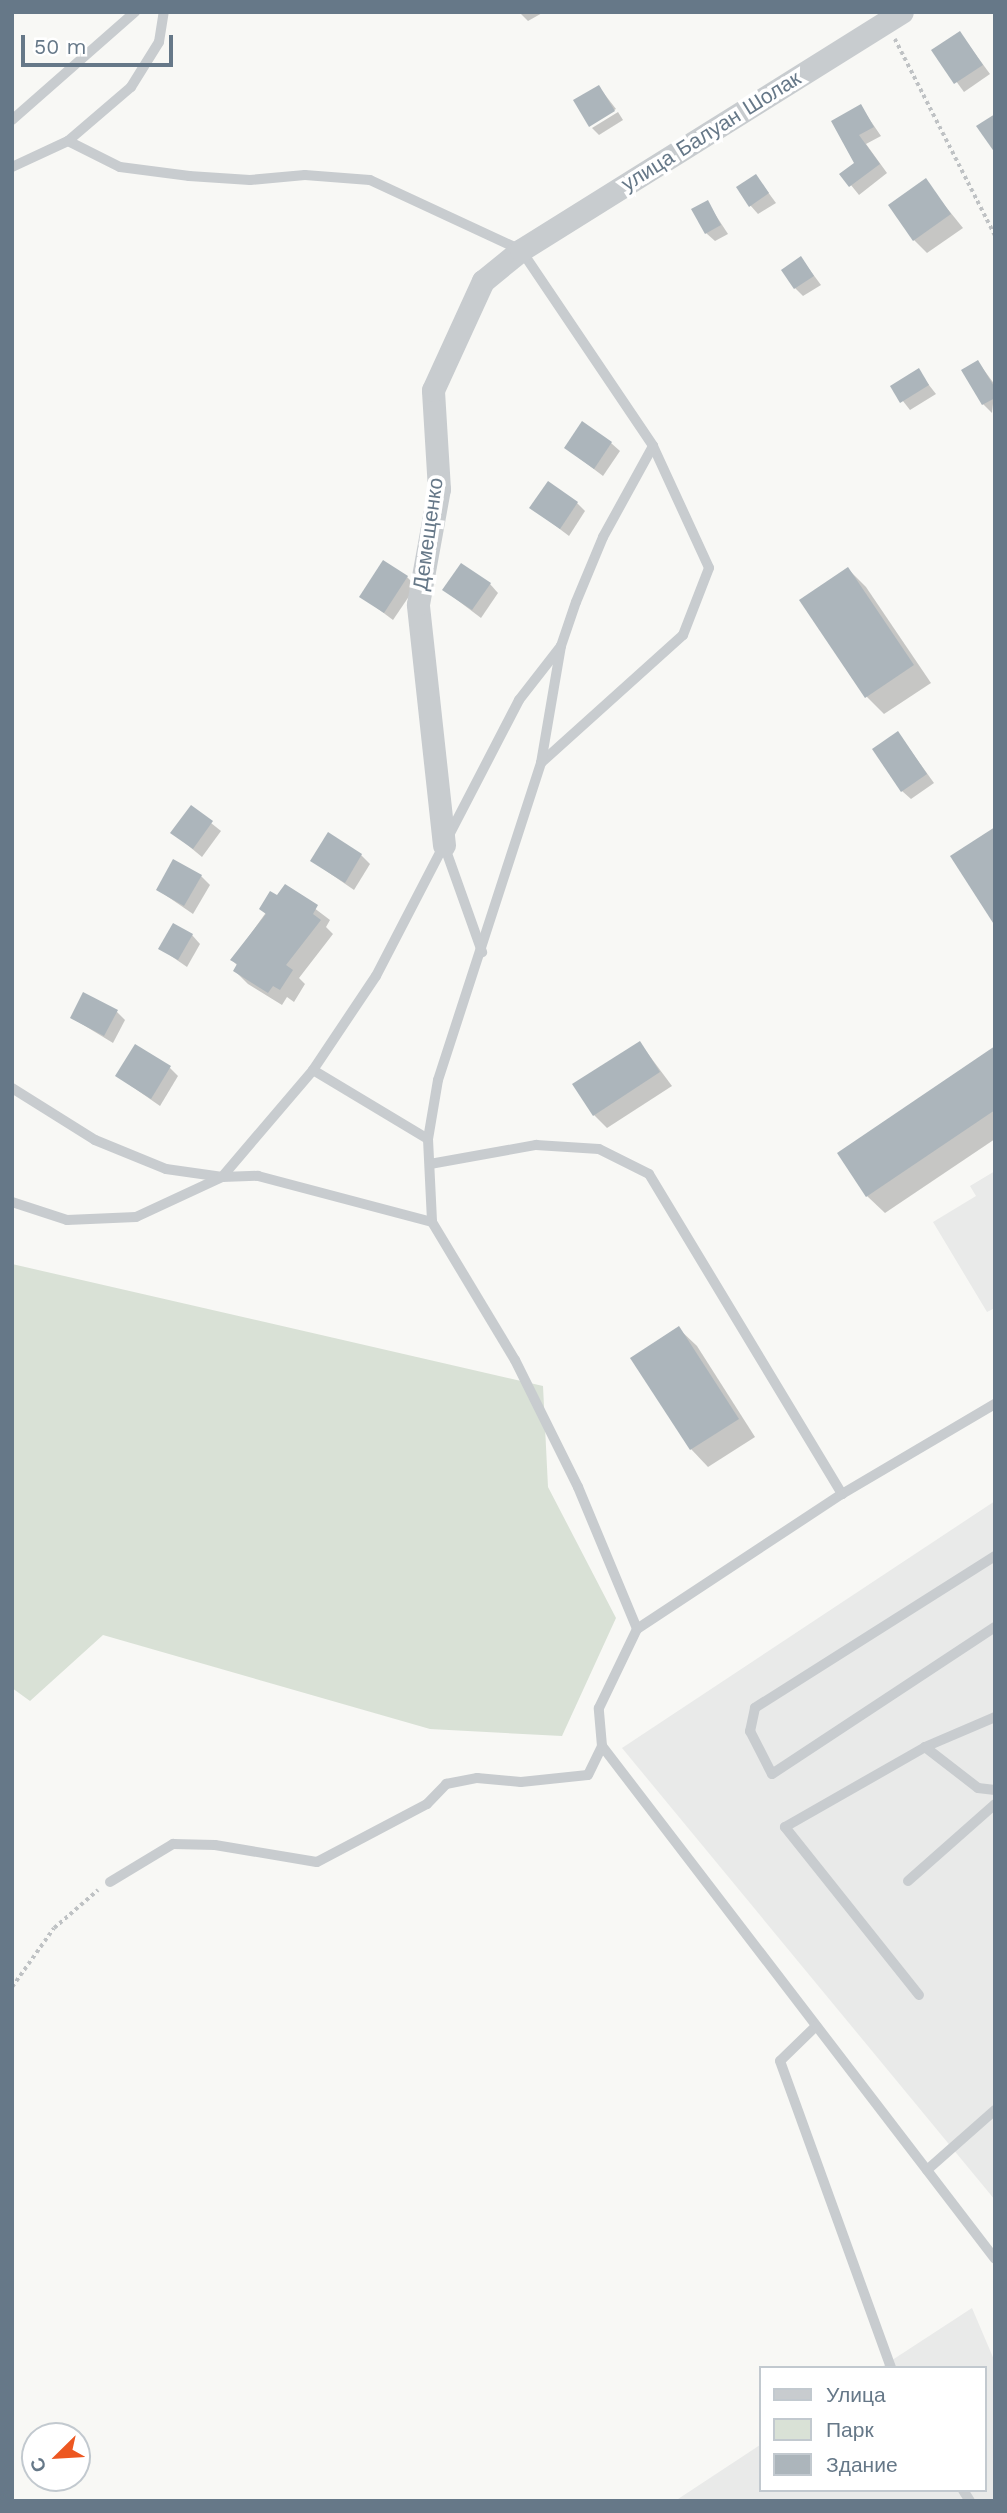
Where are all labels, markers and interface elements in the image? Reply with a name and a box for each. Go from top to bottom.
scale bar [24,21,177,65]
text: 50 m [34,34,86,59]
street label: улица Балуан Шолак [617,65,805,197]
street label: Демещенко [408,476,448,592]
legend [758,2366,986,2492]
text: Улица [826,2382,886,2407]
text: Парк [826,2417,874,2442]
north arrow [21,2422,91,2492]
text: Здание [826,2452,898,2477]
text: С [25,2454,51,2476]

